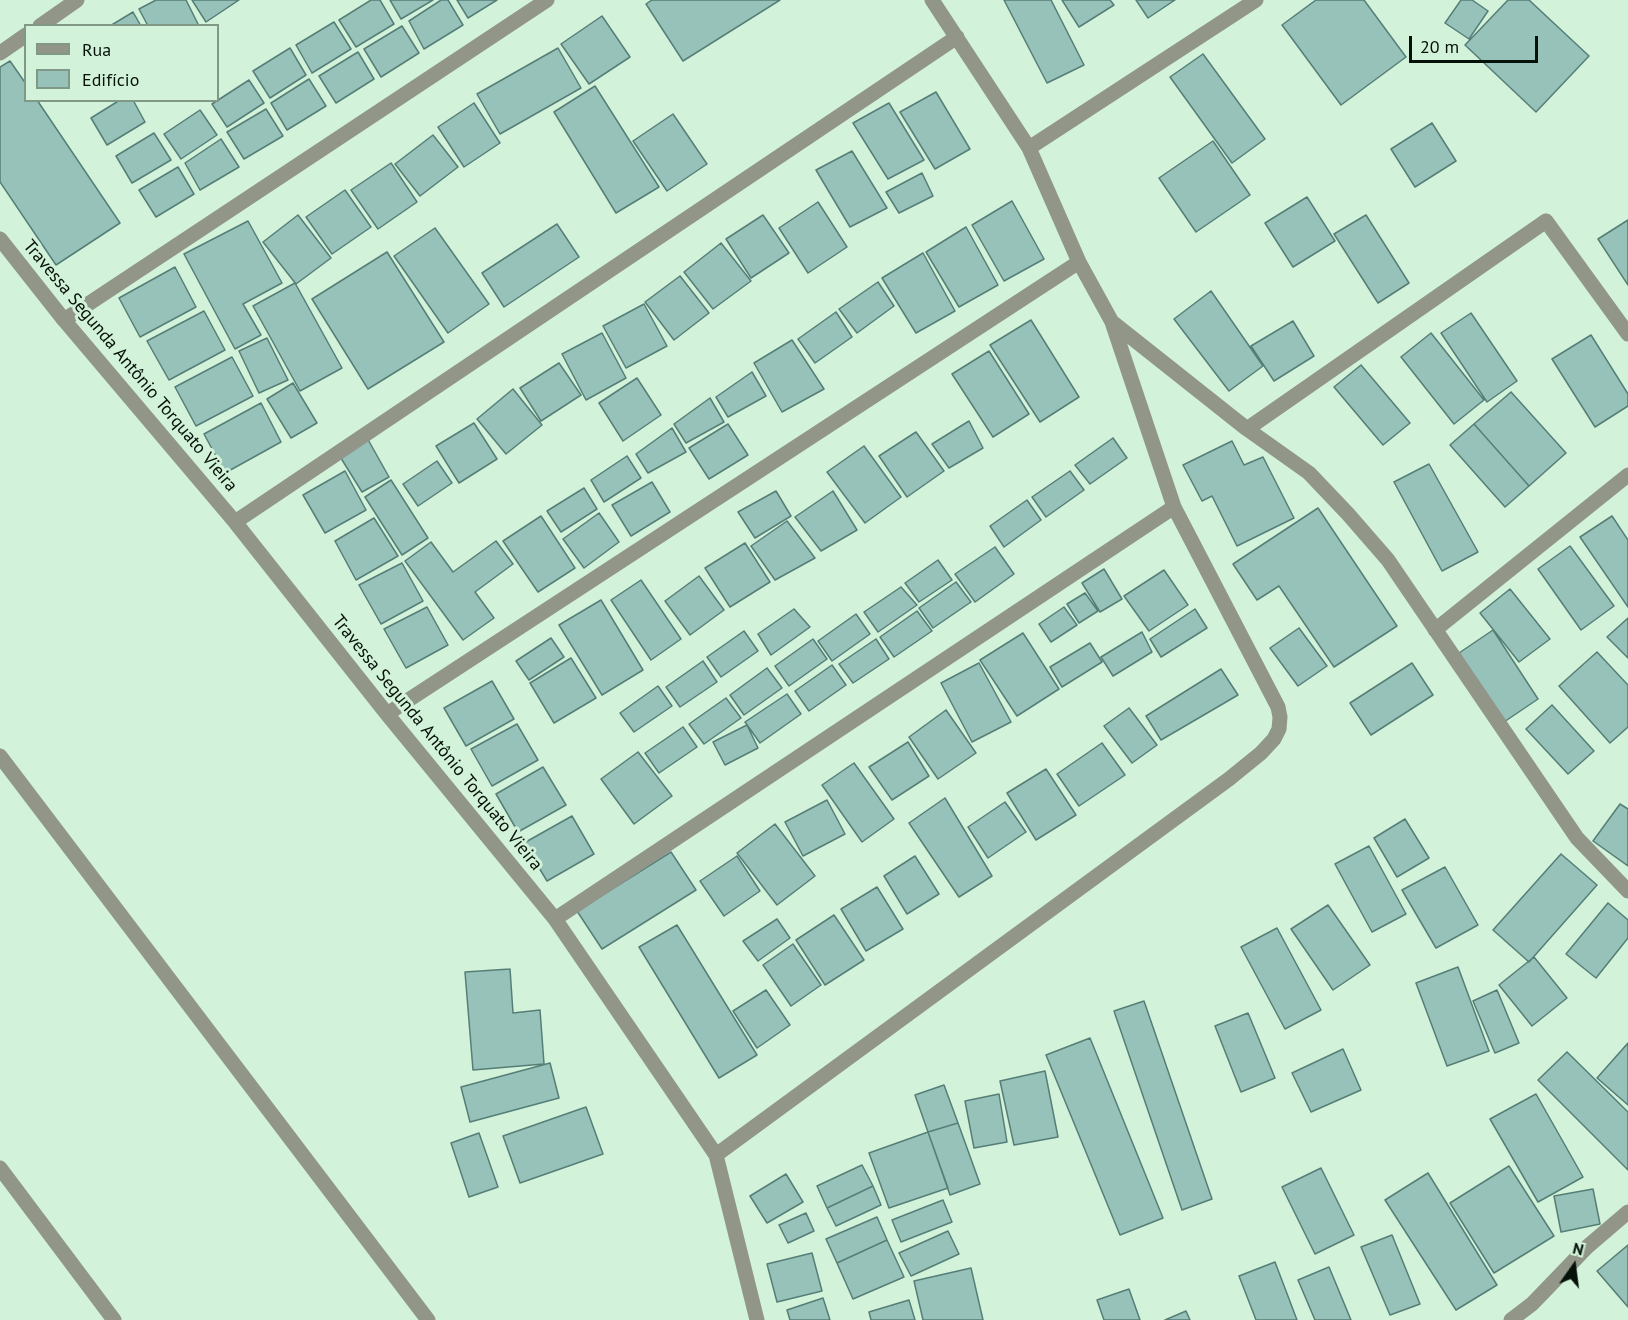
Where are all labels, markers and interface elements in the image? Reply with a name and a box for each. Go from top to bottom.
legend [24,24,219,102]
scale bar [1412,24,1541,62]
text: 20 m [1420,35,1459,58]
text: Rua [82,38,111,61]
text: Edifício [82,68,139,91]
street label: Travessa Segunda Antônio Torquato Vieira [18,236,242,496]
street label: Travessa Segunda Antônio Torquato Vieira [327,611,547,875]
north arrow [1544,1236,1604,1296]
text: N [1571,1238,1586,1260]

